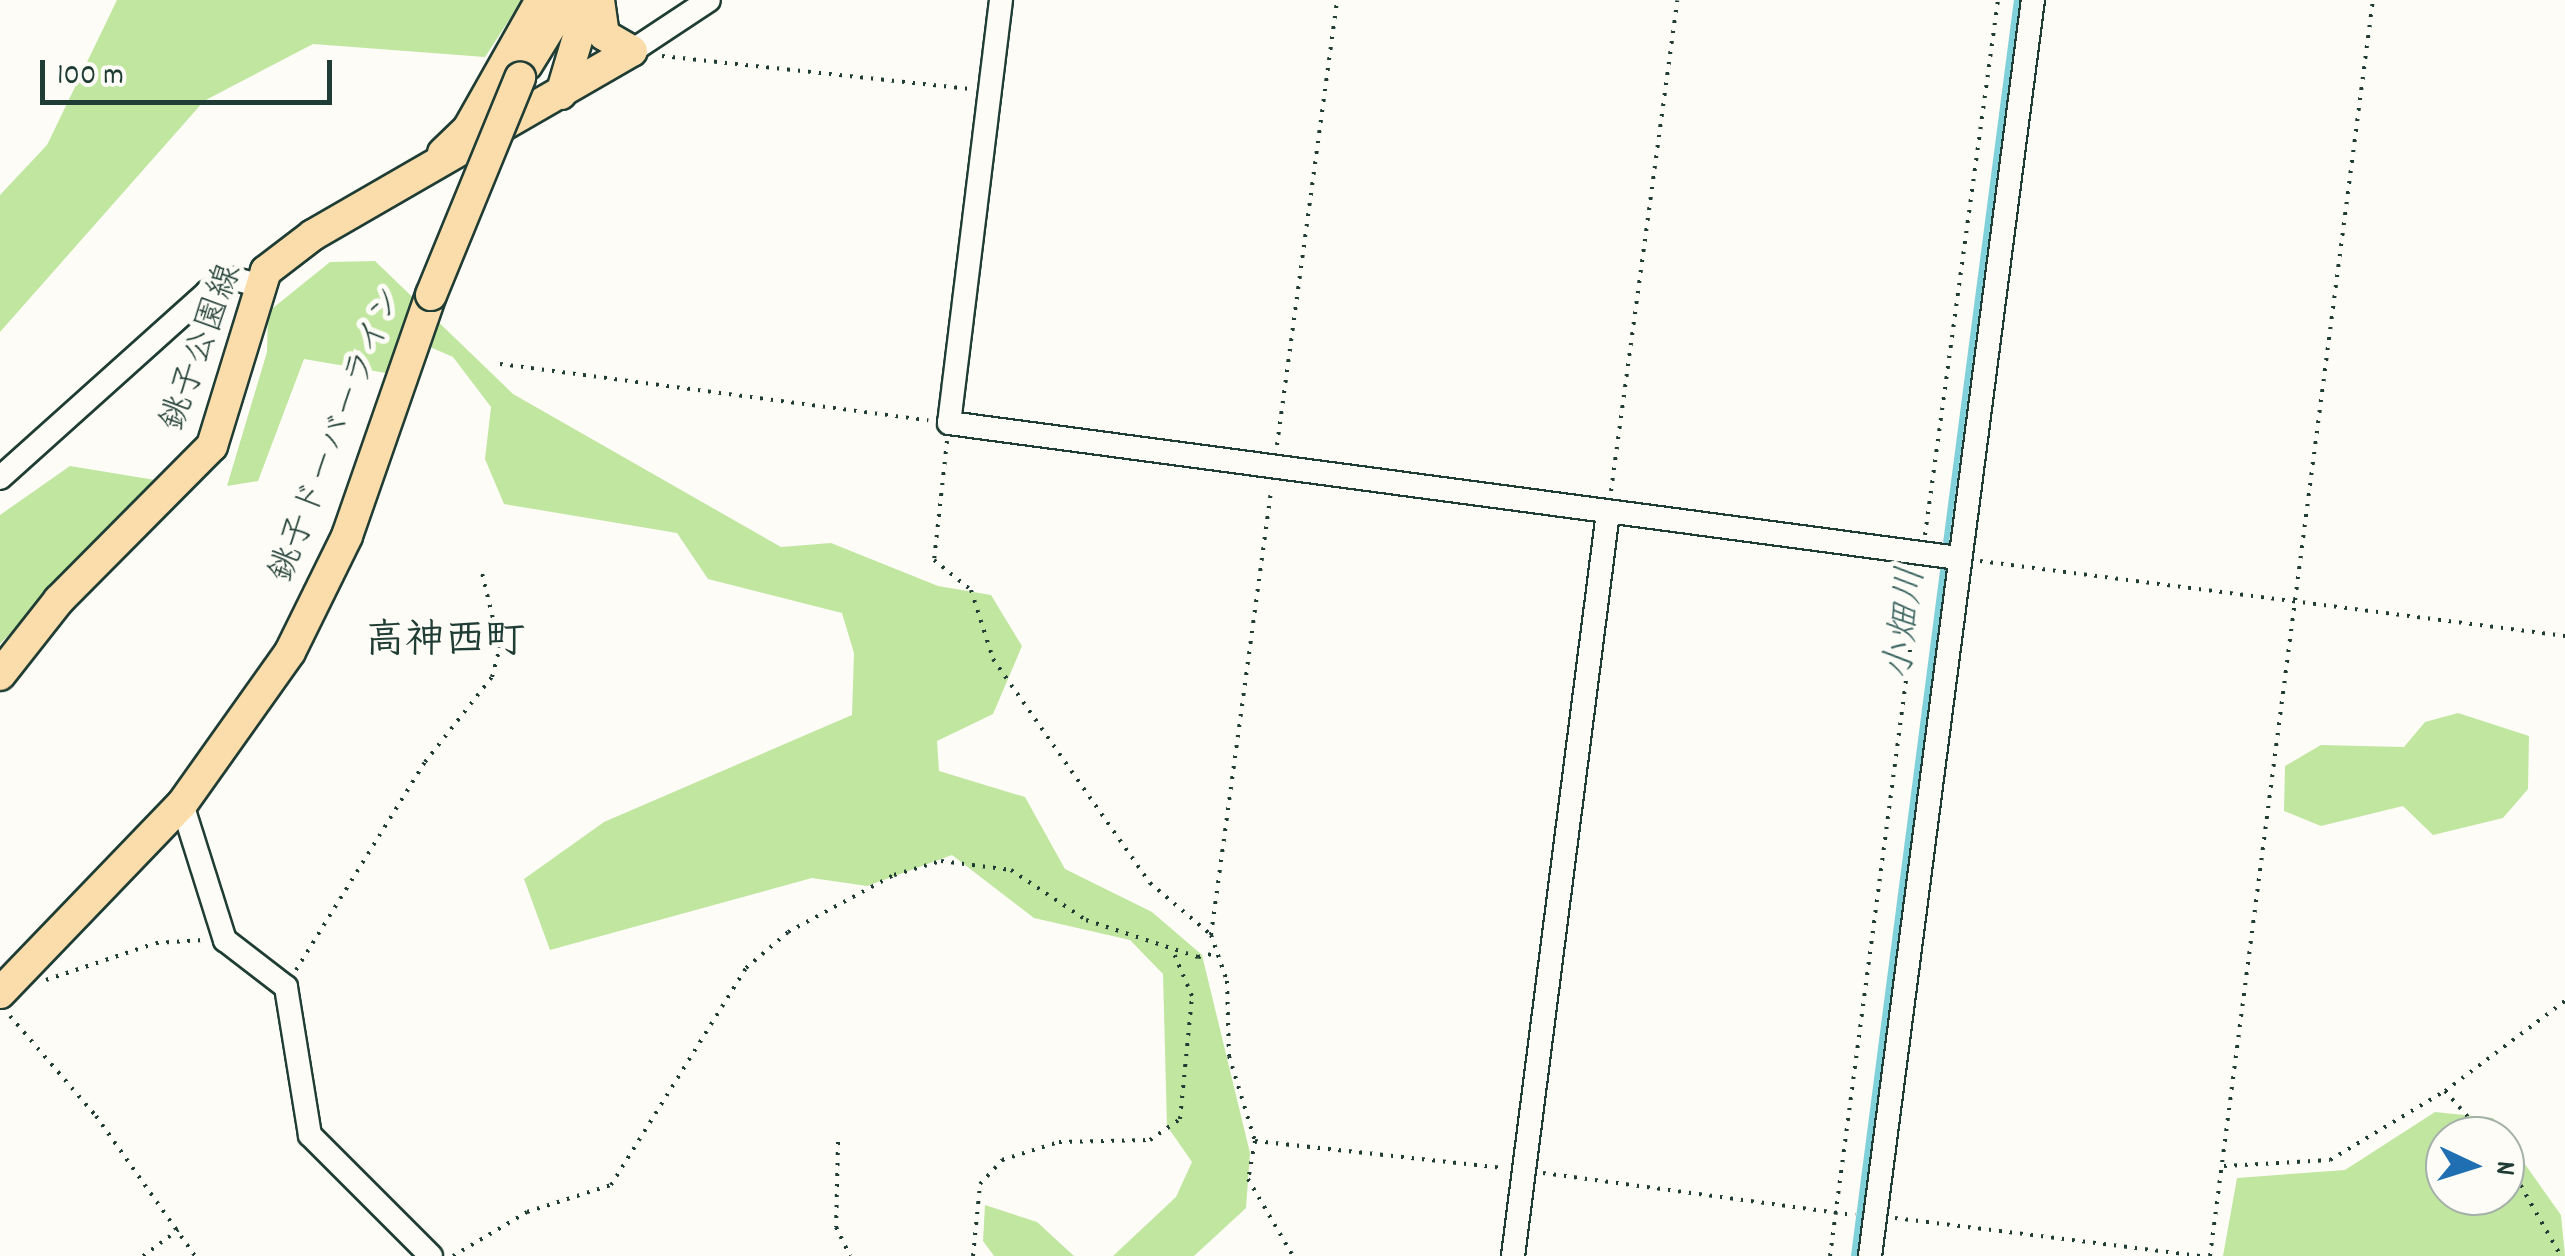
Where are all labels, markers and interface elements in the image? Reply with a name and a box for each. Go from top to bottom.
scale bar [45,40,338,102]
text: 100 m [57,56,124,99]
street label: 銚子公園線 [153,259,253,437]
street label: 銚子ドーバーライン [262,280,414,590]
water label: 小畑川 [1878,565,1938,683]
district label: 高神西町 [365,620,525,668]
north arrow [2425,1116,2525,1216]
text: N [2482,1160,2523,1176]

